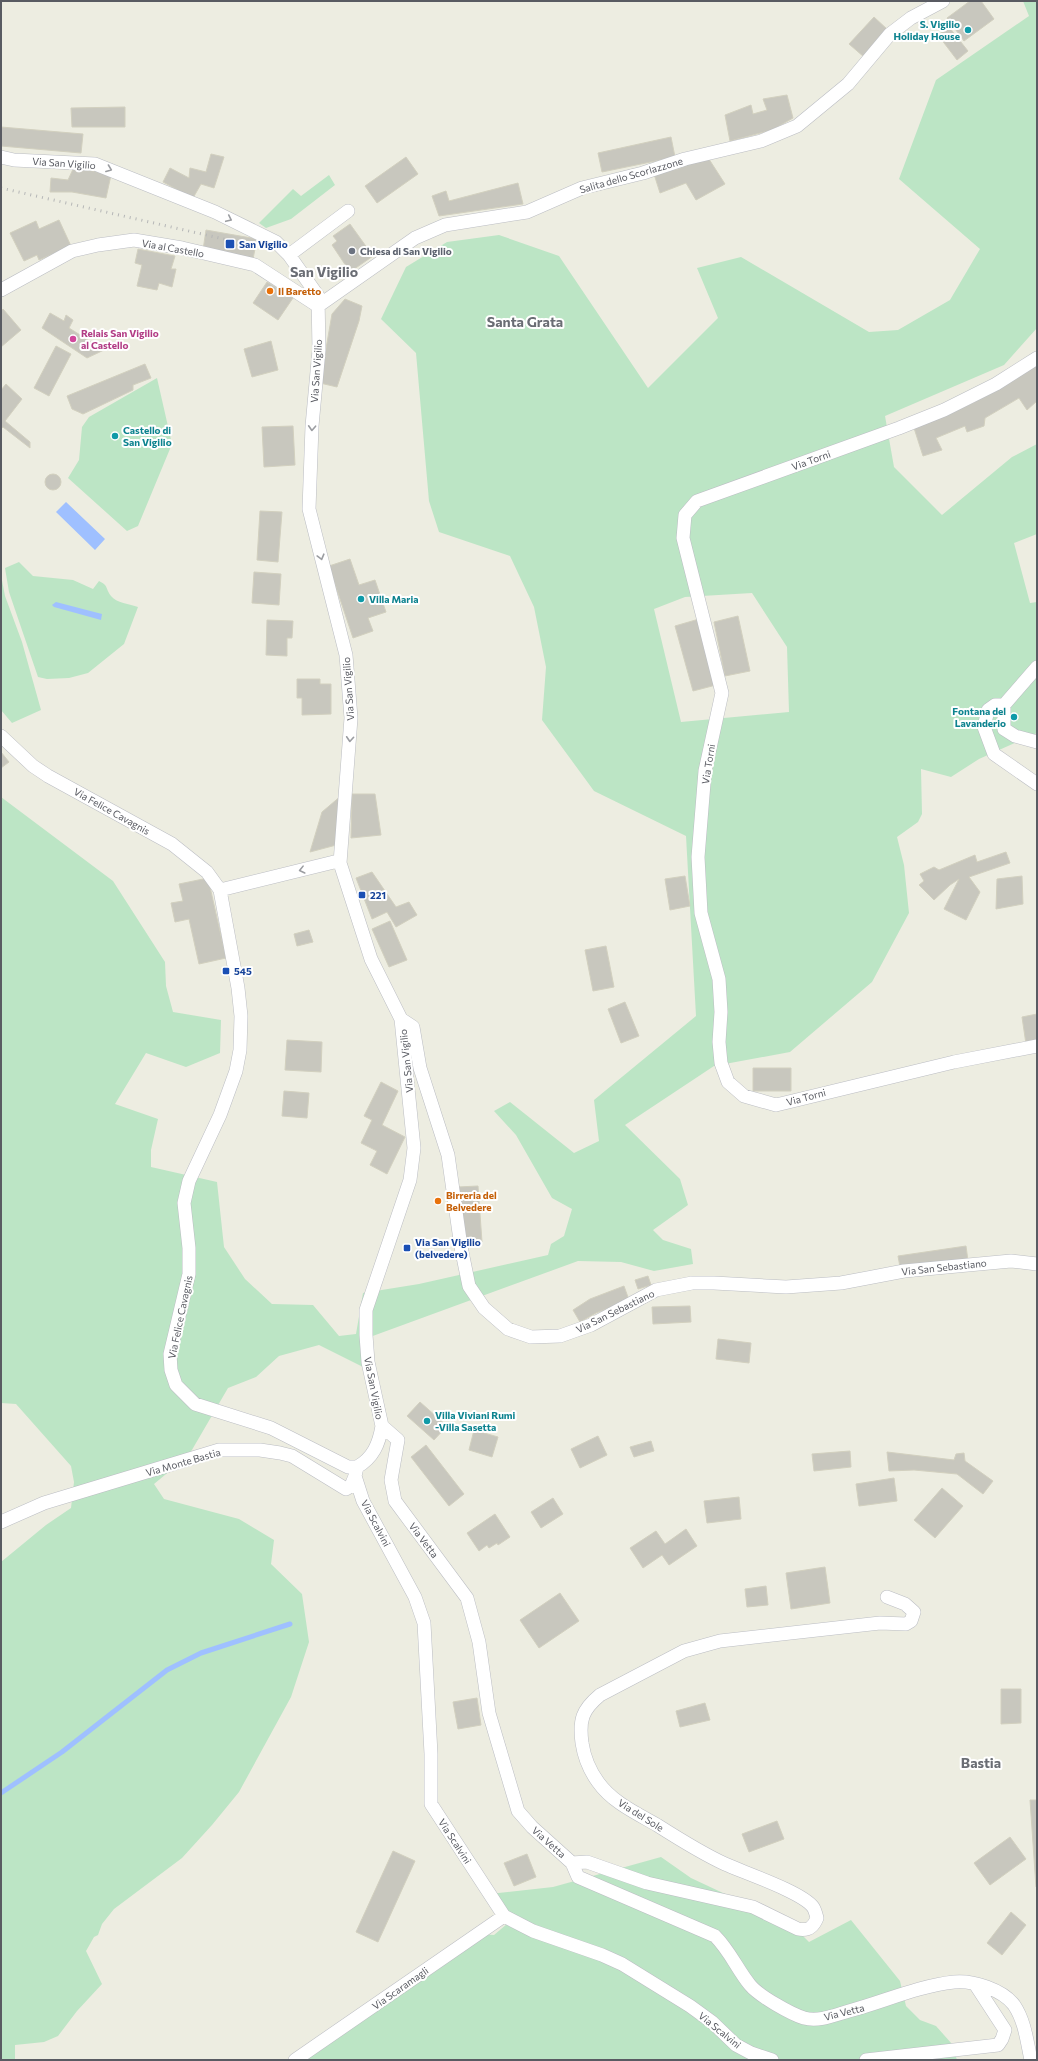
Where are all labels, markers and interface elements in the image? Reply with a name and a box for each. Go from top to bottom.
place label: S. Vigilio Holiday House [894,18,960,42]
marker: S. Vigilio Holiday House [963,25,973,35]
street label: Salita dello Scorlazzone [578,154,684,196]
street label: Via San Vigilio [32,155,96,171]
one-way arrow [105,164,112,172]
one-way arrow [224,214,232,222]
street label: Via al Castello [141,237,205,259]
marker: San Vigilio [224,238,236,250]
place label: San Vigilio [239,238,288,250]
place label: Chiesa di San Vigilio [360,245,452,257]
marker: Chiesa di San Vigilio [347,246,357,256]
district label: San Vigilio [290,263,358,280]
place label: Il Baretto [278,285,321,297]
marker: Il Baretto [265,286,275,296]
district label: Santa Grata [487,313,563,330]
place label: Relais San Vigilio al Castello [81,327,159,351]
marker: Relais San Vigilio al Castello [68,334,78,344]
street label: Via San Vigilio [308,339,324,403]
place label: Castello di San Vigilio [123,424,172,448]
one-way arrow [308,425,317,431]
marker: Castello di San Vigilio [110,431,120,441]
street label: Via Torni [790,447,832,473]
one-way arrow [316,553,325,560]
place label: Villa Maria [369,593,419,605]
marker: Villa Maria [356,594,366,604]
street label: Via San Vigilio [340,657,356,721]
place label: Fontana del Lavanderio [952,705,1006,729]
marker: Fontana del Lavanderio [1009,712,1019,722]
one-way arrow [345,736,354,742]
street label: Via Torni [699,743,717,785]
street label: Via Felice Cavagnis [72,785,153,837]
one-way arrow [299,866,305,874]
place label: 221 [370,889,386,901]
marker: 221 [357,890,367,900]
place label: 545 [234,965,252,977]
marker: 545 [221,966,231,976]
street label: Via San Vigilio [397,1029,415,1093]
street label: Via Torni [785,1086,827,1108]
place label: Birreria del Belvedere [446,1189,497,1213]
marker: Birreria del Belvedere [433,1196,443,1206]
place label: Via San Vigilio (belvedere) [415,1236,481,1260]
marker: Via San Vigilio (belvedere) [402,1243,412,1253]
street label: Via San Sebastiano [901,1257,987,1277]
street label: Via Felice Cavagnis [165,1274,195,1360]
street label: Via San Sebastiano [574,1287,656,1335]
street label: Via San Vigilio [362,1356,386,1420]
place label: Villa Viviani Rumi -Villa Sasetta [435,1409,516,1433]
marker: Villa Viviani Rumi -Villa Sasetta [422,1416,432,1426]
street label: Via Monte Bastia [144,1446,222,1478]
street label: Via Scalvini [359,1498,393,1548]
street label: Via Vetta [407,1520,441,1560]
district label: Bastia [961,1754,1001,1771]
street label: Via del Sole [616,1796,666,1834]
street label: Via Scalvini [436,1816,474,1866]
street label: Via Vetta [530,1824,568,1860]
street label: Via Scaramagli [369,1964,431,2012]
street label: Via Vetta [822,2001,866,2023]
street label: Via Scalvini [696,2009,744,2051]

